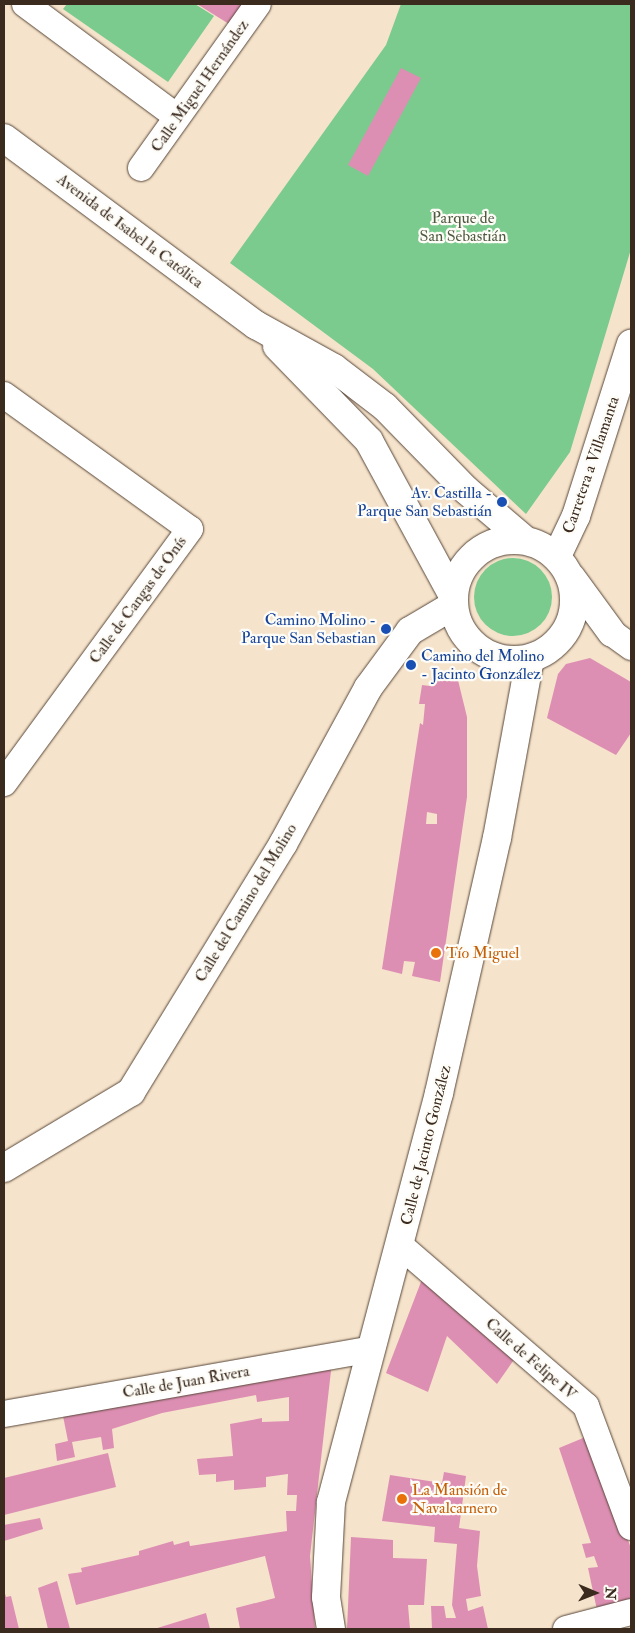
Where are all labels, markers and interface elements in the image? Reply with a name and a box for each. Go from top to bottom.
street label: Calle Miguel Hernández [147,16,253,156]
street label: Avenida de Isabel la Católica [53,170,207,292]
park label: Parque de San Sebastián [420,208,506,246]
street label: Carretera a Villamanta [559,394,623,536]
place label: Av. Castilla - Parque San Sebastián [357,483,492,521]
marker: Av. Castilla - Parque San Sebastián [496,496,508,508]
street label: Calle de Cangas de Onís [85,532,191,668]
place label: Camino Molino - Parque San Sebastian [241,610,376,648]
marker: Camino Molino - Parque San Sebastian [380,623,392,635]
place label: Camino del Molino - Jacinto González [421,646,544,684]
marker: Camino del Molino - Jacinto González [405,659,417,671]
street label: Calle del Camino del Molino [191,820,301,986]
place label: Tío Miguel [446,943,519,963]
marker: Tío Miguel [430,947,442,959]
street label: Calle de Jacinto González [397,1063,455,1227]
street label: Calle de Felipe IV [481,1314,581,1404]
street label: Calle de Juan Rivera [121,1361,251,1403]
place label: La Mansión de Navalcarnero [412,1480,507,1518]
marker: La Mansión de Navalcarnero [396,1493,408,1505]
north arrow [570,1568,620,1618]
text: N [602,1587,619,1600]

